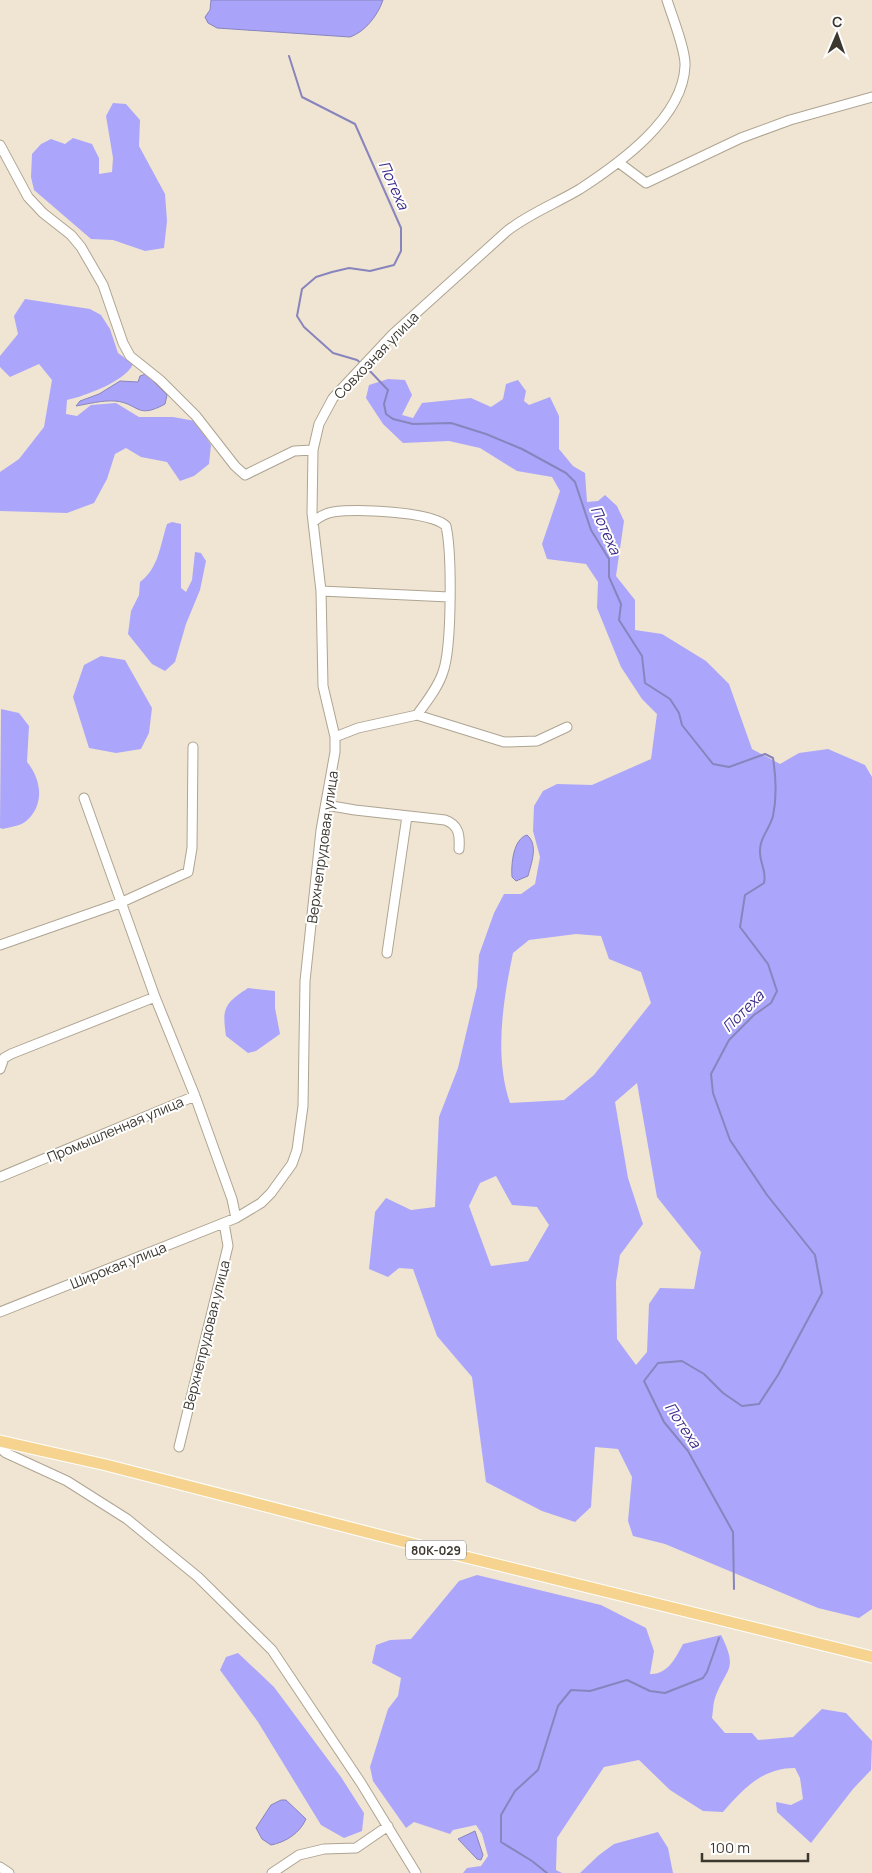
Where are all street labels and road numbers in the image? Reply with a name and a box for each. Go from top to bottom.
street label: Совхозная улица [329,307,423,403]
street label: Верхнепрудовая улица [302,770,342,924]
street label: Промышленная улица [44,1092,186,1166]
street label: Широкая улица [67,1237,169,1293]
street label: Верхнепрудовая улица [178,1258,234,1412]
road number: 80К-029 [406,1540,466,1560]

